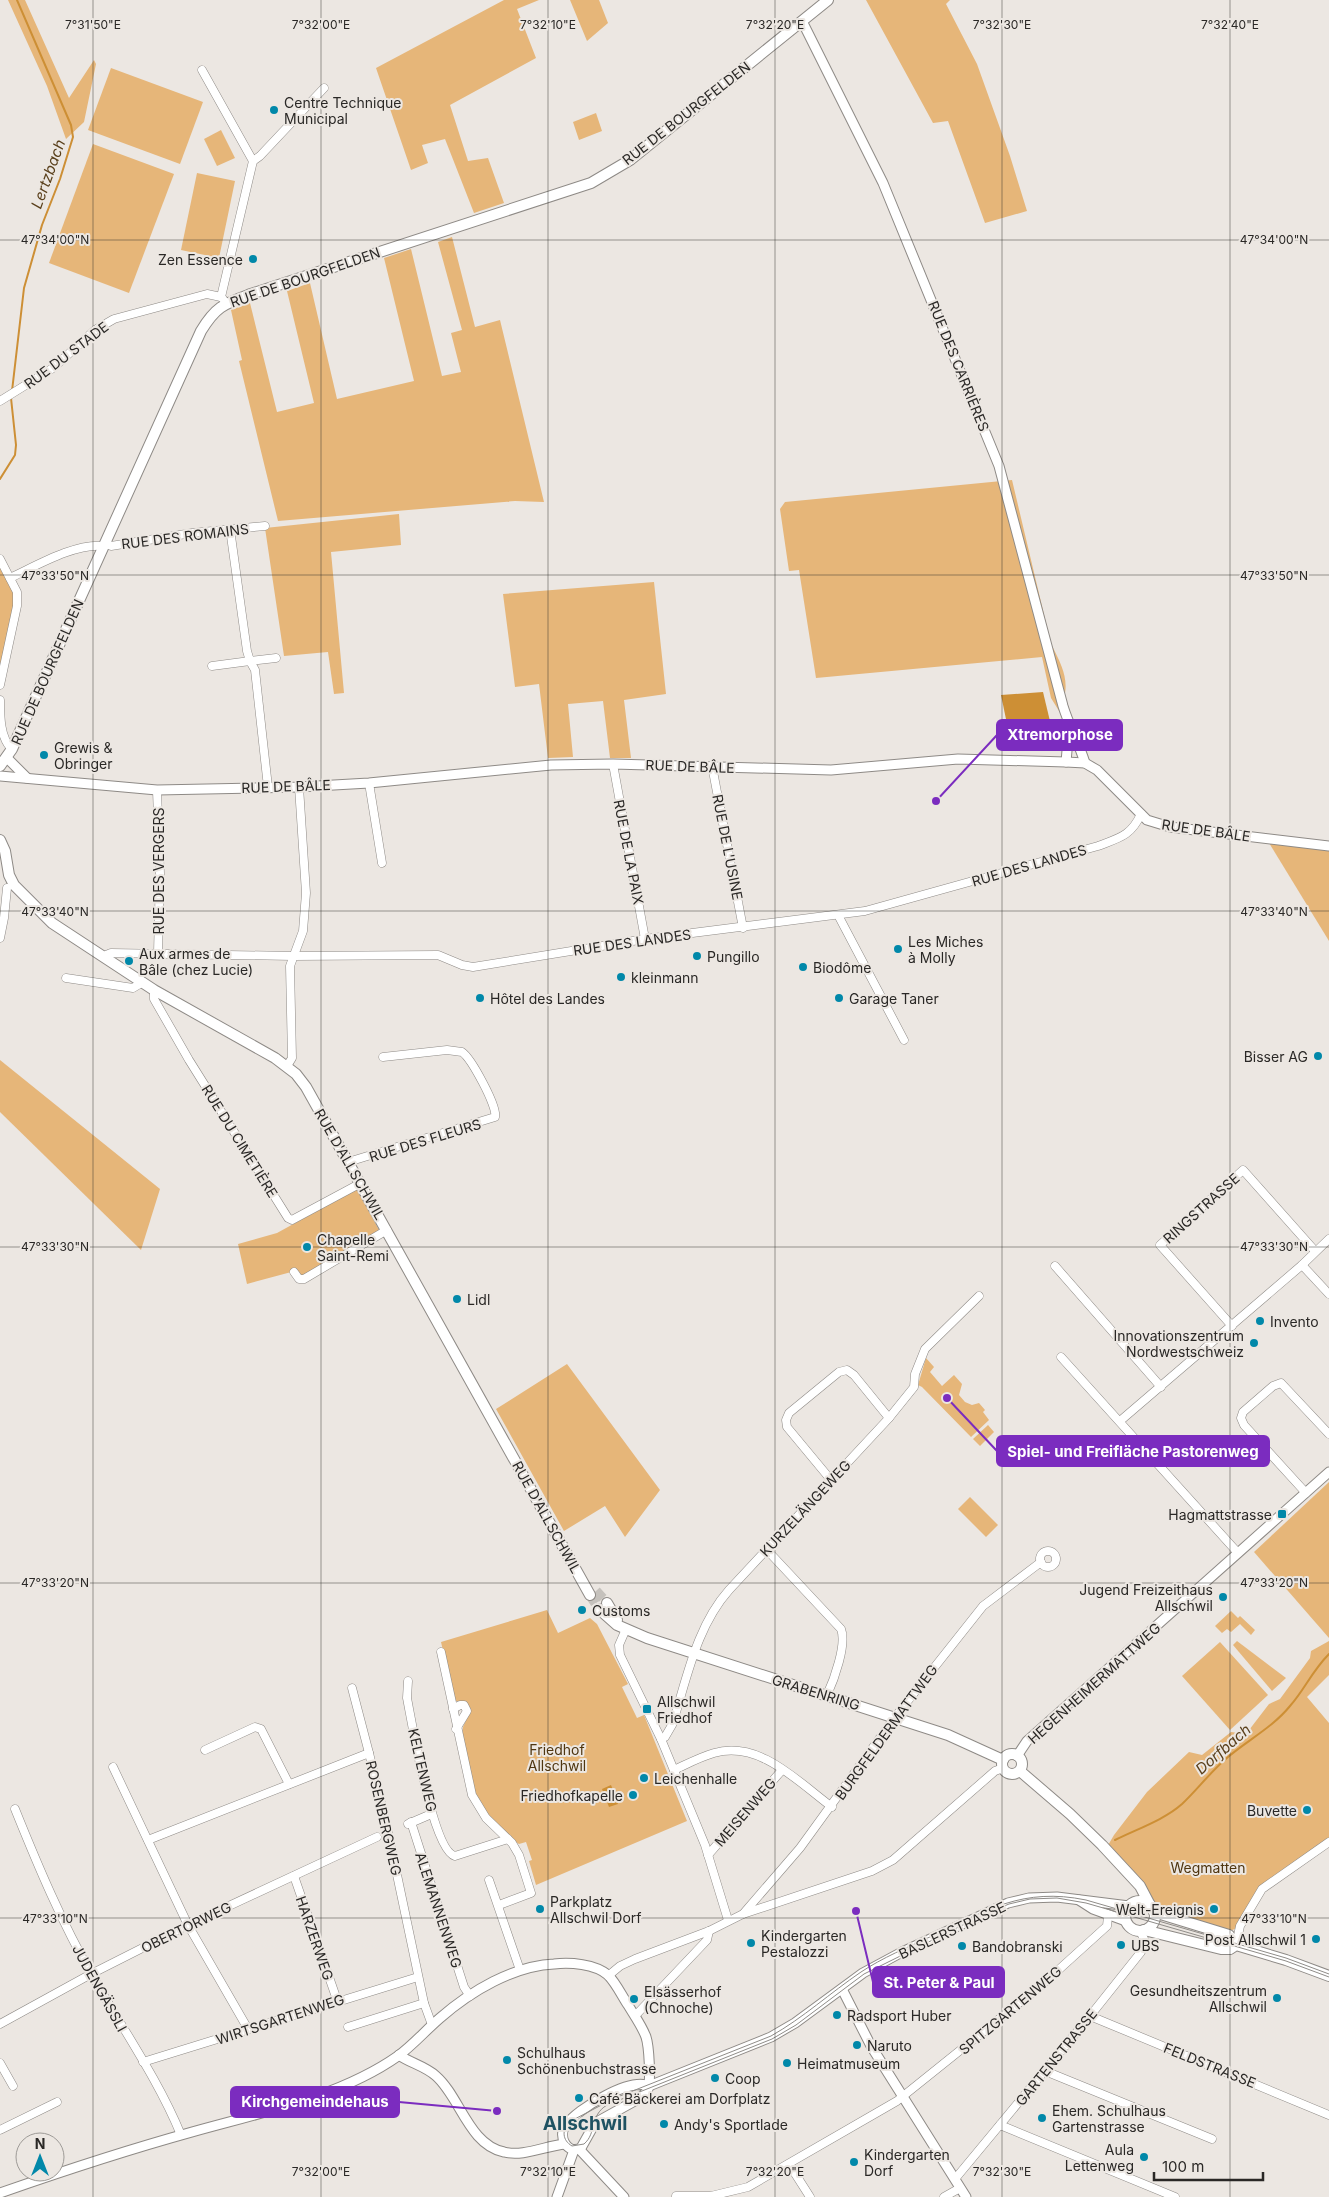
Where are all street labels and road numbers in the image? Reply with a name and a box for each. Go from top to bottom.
street label: RUE DE BOURGFELDEN [619,58,753,168]
street label: RUE DE BOURGFELDEN [228,243,382,311]
street label: RUE DES CARRIÈRES [925,298,993,434]
street label: RUE DU STADE [20,318,112,392]
street label: RUE DES ROMAINS [120,520,250,552]
street label: RUE DE BOURGFELDEN [7,597,87,747]
street label: RUE DE BÂLE [645,756,735,776]
street label: RUE DE BÂLE [241,776,331,796]
street label: RUE DE L'USINE [709,793,747,901]
street label: RUE DE LA PAIX [610,798,648,906]
street label: RUE DES VERGERS [150,807,167,935]
street label: RUE DE BÂLE [1161,815,1251,845]
street label: RUE DES LANDES [970,840,1088,890]
street label: RUE DES LANDES [572,925,692,959]
street label: RUE DU CIMETIÈRE [198,1081,282,1201]
street label: RUE D'ALLSCHWIL [311,1105,389,1223]
street label: RUE DES FLEURS [367,1115,483,1165]
street label: RINGSTRASSE [1159,1169,1243,1247]
street label: KURZELÄNGEWEG [756,1456,854,1560]
street label: RUE D'ALLSCHWIL [509,1458,585,1576]
street label: HEGENHEIMERMATTWEG [1024,1619,1164,1747]
street label: BURGFELDERMATTWEG [831,1661,941,1803]
street label: GRABENRING [770,1671,862,1713]
street label: KELTENWEG [405,1727,441,1813]
street label: ROSENBERGWEG [363,1759,405,1877]
street label: MEISENWEG [711,1774,779,1850]
street label: ALEMANNENWEG [412,1850,466,1970]
street label: HARZERWEG [293,1894,337,1982]
street label: OBERTORWEG [138,1898,234,1956]
street label: BASLERSTRASSE [896,1898,1008,1962]
street label: JUDENGÄSSLI [69,1942,131,2034]
street label: SPITZGARTENWEG [955,1962,1065,2058]
street label: WIRTSGARTENWEG [214,1990,346,2048]
street label: GARTENSTRASSE [1012,2005,1100,2109]
street label: FELDSTRASSE [1161,2039,1259,2091]

